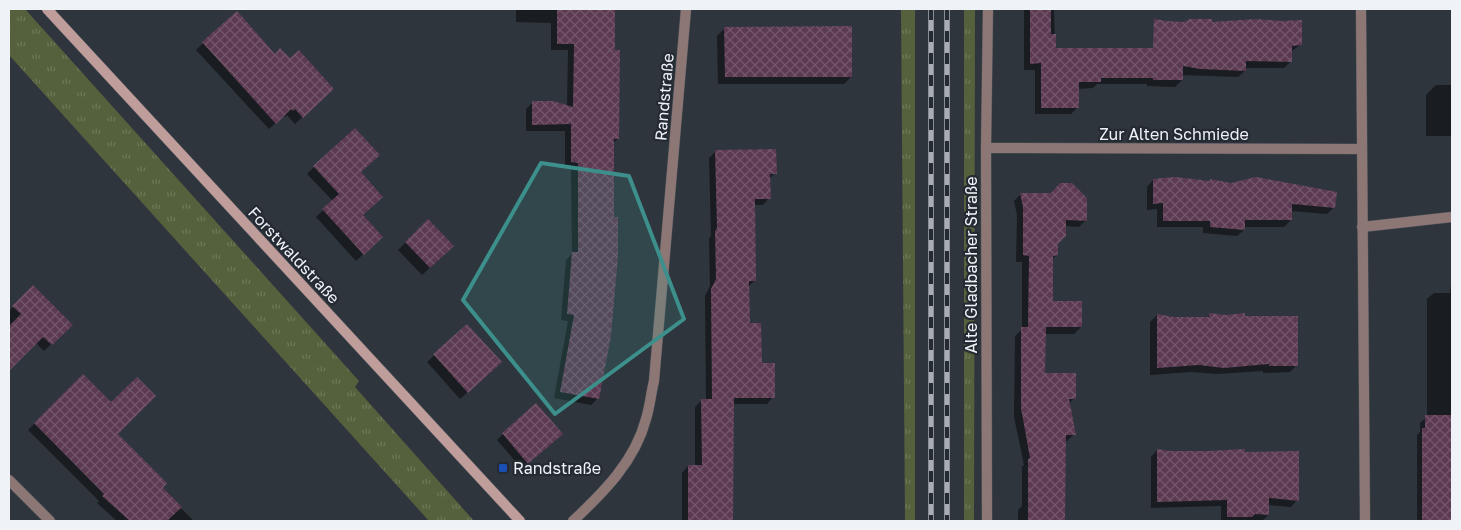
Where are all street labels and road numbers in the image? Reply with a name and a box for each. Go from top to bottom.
street label: Randstraße [650,52,678,142]
street label: Zur Alten Schmiede [1099,124,1249,144]
street label: Alte Gladbacher Straße [961,176,981,354]
street label: Forstwaldstraße [244,202,344,308]

